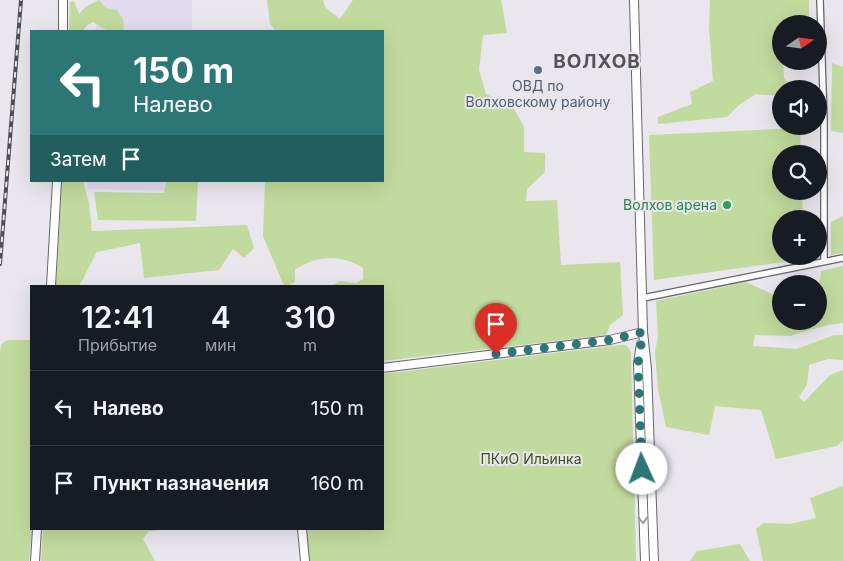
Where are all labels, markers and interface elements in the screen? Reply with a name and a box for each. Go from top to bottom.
north arrow [772,15,828,70]
map controls [772,15,827,330]
text: 150 m [133,49,234,91]
icon: left [50,50,115,115]
district label: ВОЛХОВ [553,50,641,73]
marker: ОВД по Волховскому району [532,64,544,76]
place label: ОВД по Волховскому району [466,77,611,110]
button: sound [772,80,827,135]
text: Налево [133,91,213,117]
icon: arrive [117,145,145,173]
button: search [772,145,827,200]
text: Затем [50,148,107,171]
place label: Волхов арена [623,196,717,213]
marker: Волхов арена [721,199,733,211]
button: + [772,210,827,265]
button: − [772,275,827,330]
text: 12:41 [81,299,154,335]
text: 4 [211,299,231,335]
text: 310 [284,299,336,335]
pin [475,303,517,354]
icon: arrive [482,310,510,338]
text: Прибытие [78,335,157,355]
text: мин [205,335,236,355]
text: m [303,335,317,355]
icon: left [50,394,78,422]
text: Налево [93,397,164,420]
text: 150 m [311,397,364,420]
position arrow [615,442,667,494]
park label: ПКиО Ильинка [480,450,582,467]
icon: arrive [50,469,78,497]
text: Пункт назначения [93,472,269,495]
text: 160 m [311,472,364,495]
one-way arrow [638,516,649,524]

